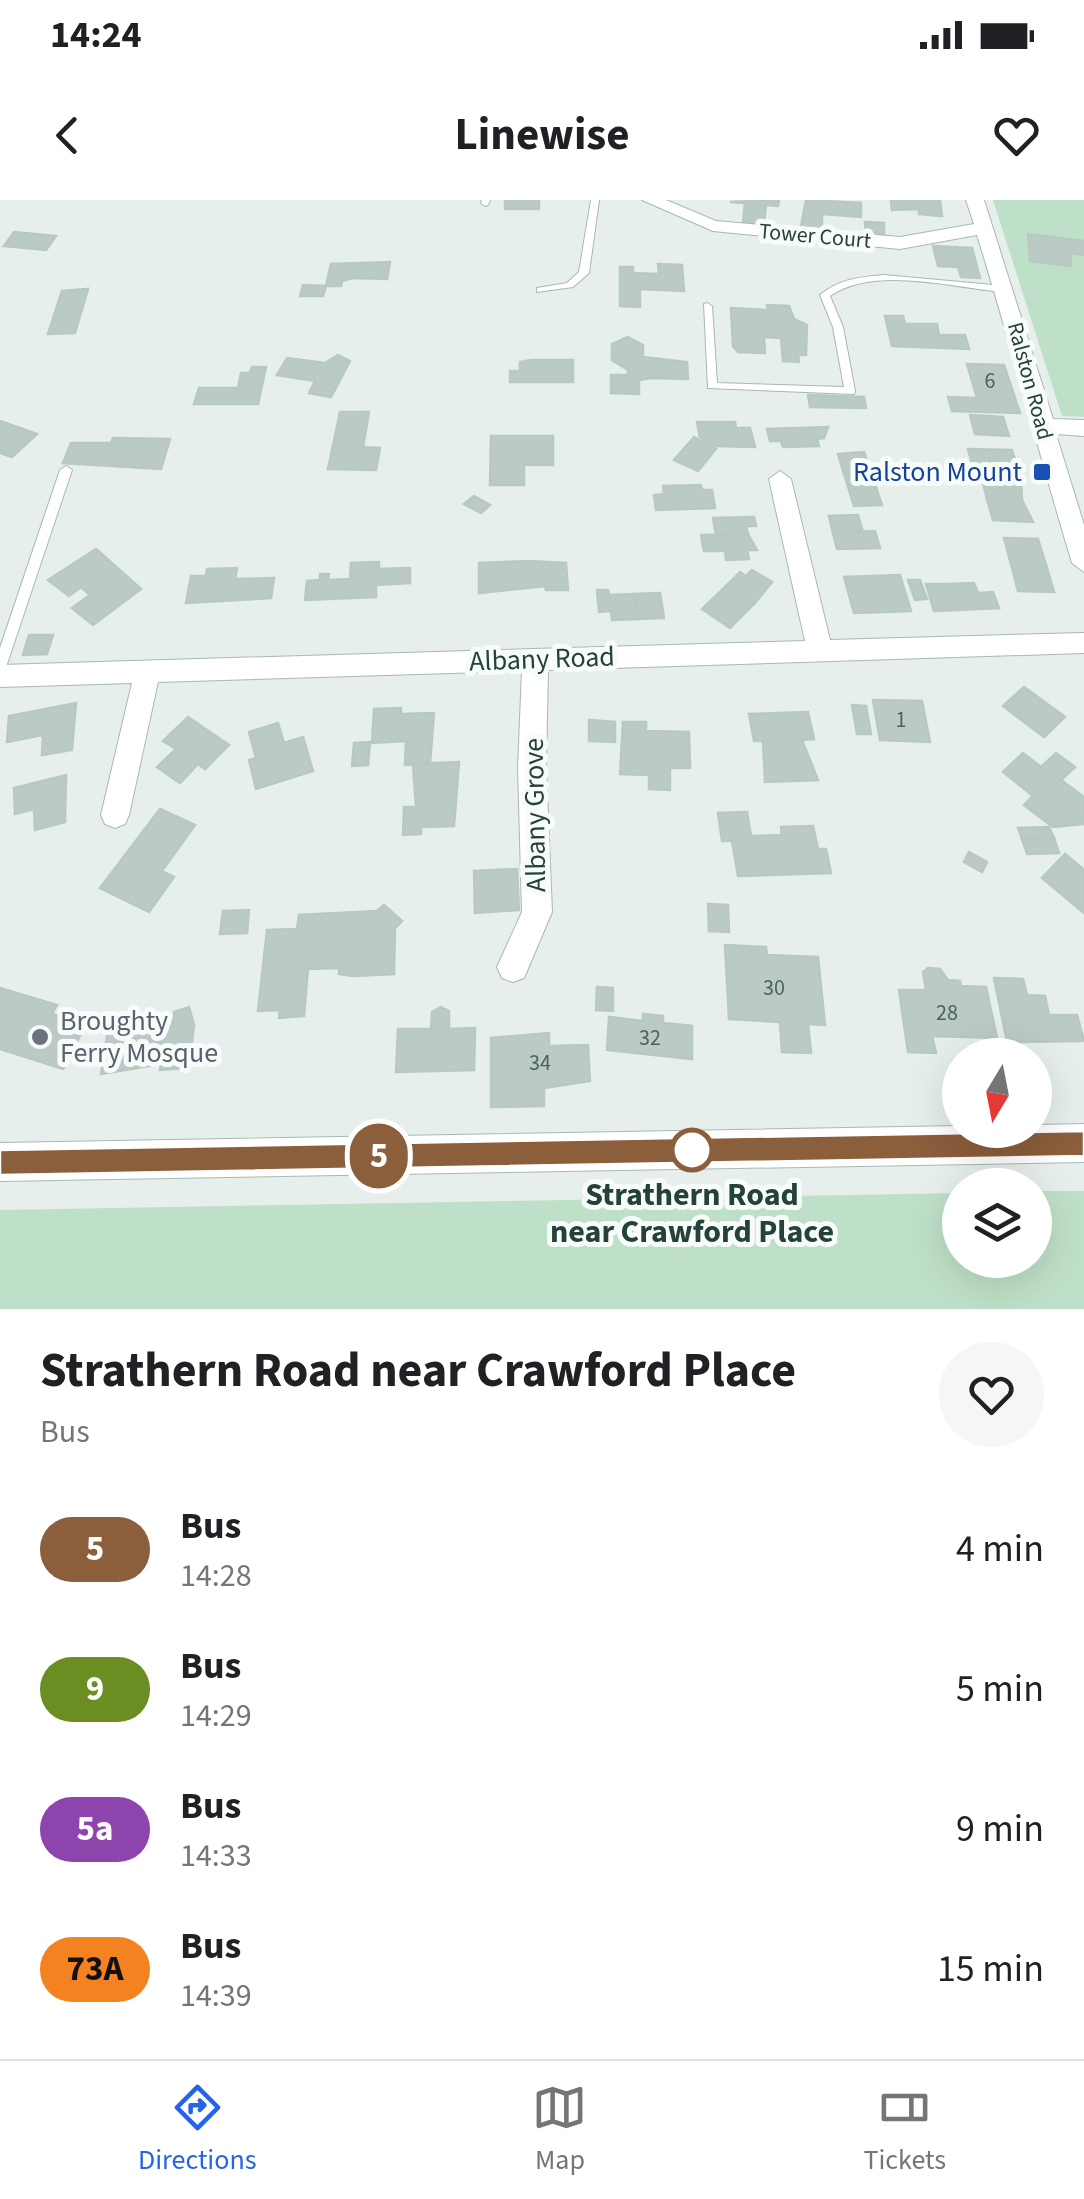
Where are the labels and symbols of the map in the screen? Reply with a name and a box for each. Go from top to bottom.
street label: Tower Court [758,215,873,257]
street label: Ralston Road [999,319,1061,443]
house number: 6 [985,365,996,397]
place label: Ralston Mount [853,452,1023,492]
marker: Ralston Mount [1031,461,1053,483]
street label: Albany Road [469,636,615,682]
house number: 1 [896,704,906,736]
street label: Albany Grove [514,738,556,892]
house number: 30 [763,972,785,1004]
house number: 28 [936,997,958,1029]
place label: Broughty Ferry Mosque [60,1001,218,1073]
house number: 32 [639,1022,661,1054]
marker: Broughty Ferry Mosque [29,1026,51,1048]
north arrow [942,1038,1052,1148]
house number: 34 [529,1047,551,1079]
line badge: 5 [346,1124,412,1188]
marker: Strathern Road near Crawford Place [671,1129,713,1171]
place label: Strathern Road near Crawford Place [550,1172,834,1255]

